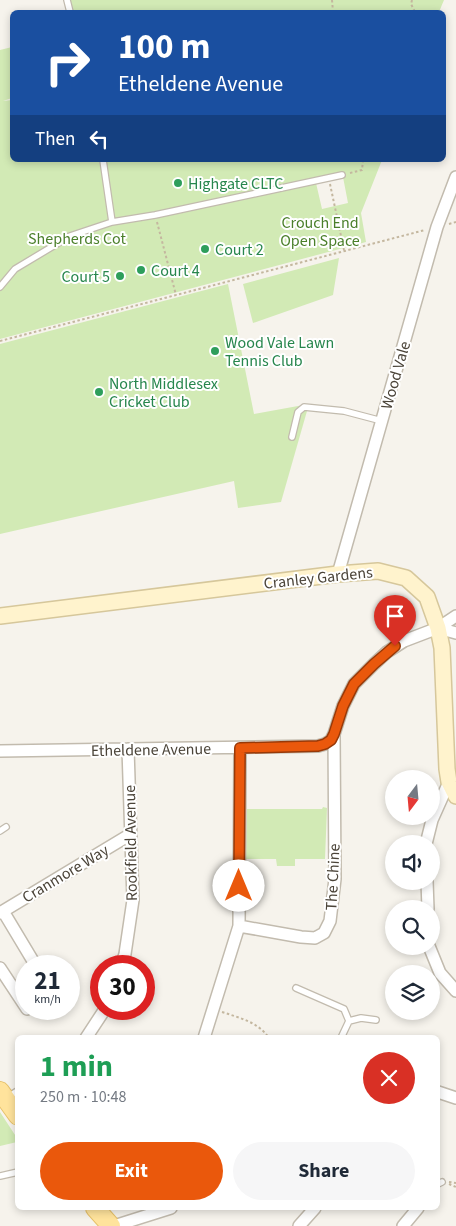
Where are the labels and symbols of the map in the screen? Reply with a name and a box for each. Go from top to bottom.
place label: Highgate CLTC [188,173,283,195]
marker: Highgate CLTC [172,177,184,189]
park label: Crouch End Open Space [280,212,360,252]
park label: Shepherds Cot [28,228,126,250]
place label: Court 2 [215,239,264,261]
marker: Court 2 [199,243,211,255]
place label: Court 4 [151,260,200,282]
marker: Court 4 [135,264,147,276]
place label: Court 5 [61,266,110,288]
marker: Court 5 [114,270,126,282]
place label: Wood Vale Lawn Tennis Club [225,332,334,372]
street label: Wood Vale [376,339,416,412]
marker: Wood Vale Lawn Tennis Club [209,345,221,357]
place label: North Middlesex Cricket Club [109,373,218,413]
marker: North Middlesex Cricket Club [93,386,105,398]
street label: Cranley Gardens [263,561,374,595]
pin [374,595,416,646]
street label: Etheldene Avenue [91,738,211,762]
north arrow [385,770,440,825]
street label: Rookfield Avenue [119,785,143,901]
street label: Cranmore Way [18,839,113,908]
street label: The Chine [320,843,346,911]
position arrow [212,859,264,911]
speed limit sign: 30 [90,955,155,1020]

